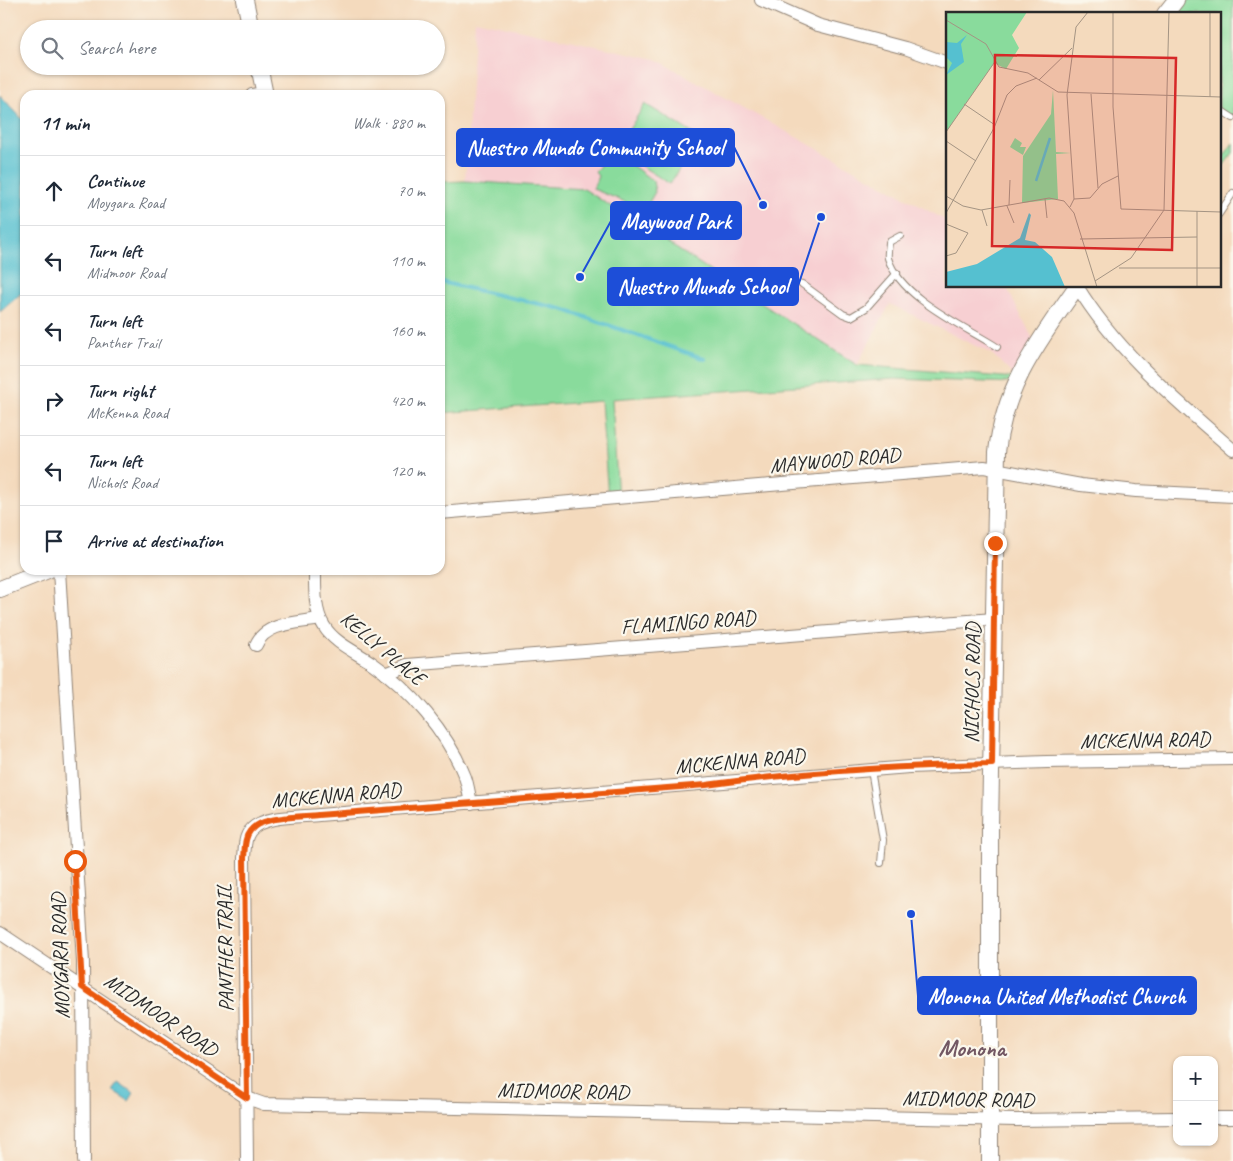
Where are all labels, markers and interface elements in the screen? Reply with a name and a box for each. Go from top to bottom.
inset map [946,12,1220,288]
search box [20,20,445,75]
icon: search [38,34,66,62]
text: Search here [78,36,155,60]
text: 11 min [40,110,90,136]
text: Walk · 880 m [353,113,425,133]
callout: Nuestro Mundo Community School [457,129,734,166]
text: Nuestro Mundo Community School [467,134,727,162]
text: Continue [87,169,144,193]
icon: ahead [40,177,68,205]
text: 70 m [398,181,425,201]
text: Moygara Road [87,193,165,213]
callout: Maywood Park [611,202,741,239]
text: Maywood Park [621,208,733,236]
text: Turn left [87,239,142,263]
icon: left [40,247,68,275]
text: 110 m [391,251,425,271]
text: Midmoor Road [87,263,165,283]
callout: Nuestro Mundo School [608,268,798,305]
text: Nuestro Mundo School [617,273,793,301]
text: Turn left [87,309,142,333]
icon: left [40,317,68,345]
text: 160 m [391,321,425,341]
text: Panther Trail [87,333,160,353]
text: Turn right [87,379,154,403]
icon: right [40,387,68,415]
text: 420 m [391,391,425,411]
text: McKenna Road [87,403,168,423]
street label: MAYWOOD ROAD [769,441,903,479]
text: Turn left [87,449,142,473]
icon: left [40,457,68,485]
text: 120 m [391,461,425,481]
text: Nichols Road [87,473,158,493]
icon: arrive [40,527,68,555]
text: Arrive at destination [87,529,223,553]
route end [984,532,1007,555]
street label: FLAMINGO ROAD [620,604,758,640]
street label: KELLY PLACE [335,605,432,692]
street label: NICHOLS ROAD [958,621,986,743]
street label: MCKENNA ROAD [1080,726,1212,754]
street label: MCKENNA ROAD [674,742,808,780]
street label: MCKENNA ROAD [270,776,404,814]
route start [64,850,87,873]
street label: PANTHER TRAIL [211,884,239,1012]
street label: MOYGARA ROAD [45,891,75,1019]
street label: MIDMOOR ROAD [99,968,224,1064]
callout: Monona United Methodist Church [918,977,1196,1014]
text: Monona United Methodist Church [928,983,1187,1011]
district label: Monona [939,1033,1007,1063]
map controls [1173,1056,1218,1146]
button: + [1173,1056,1218,1101]
street label: MIDMOOR ROAD [497,1077,631,1105]
street label: MIDMOOR ROAD [902,1085,1036,1113]
button: − [1173,1101,1218,1146]

